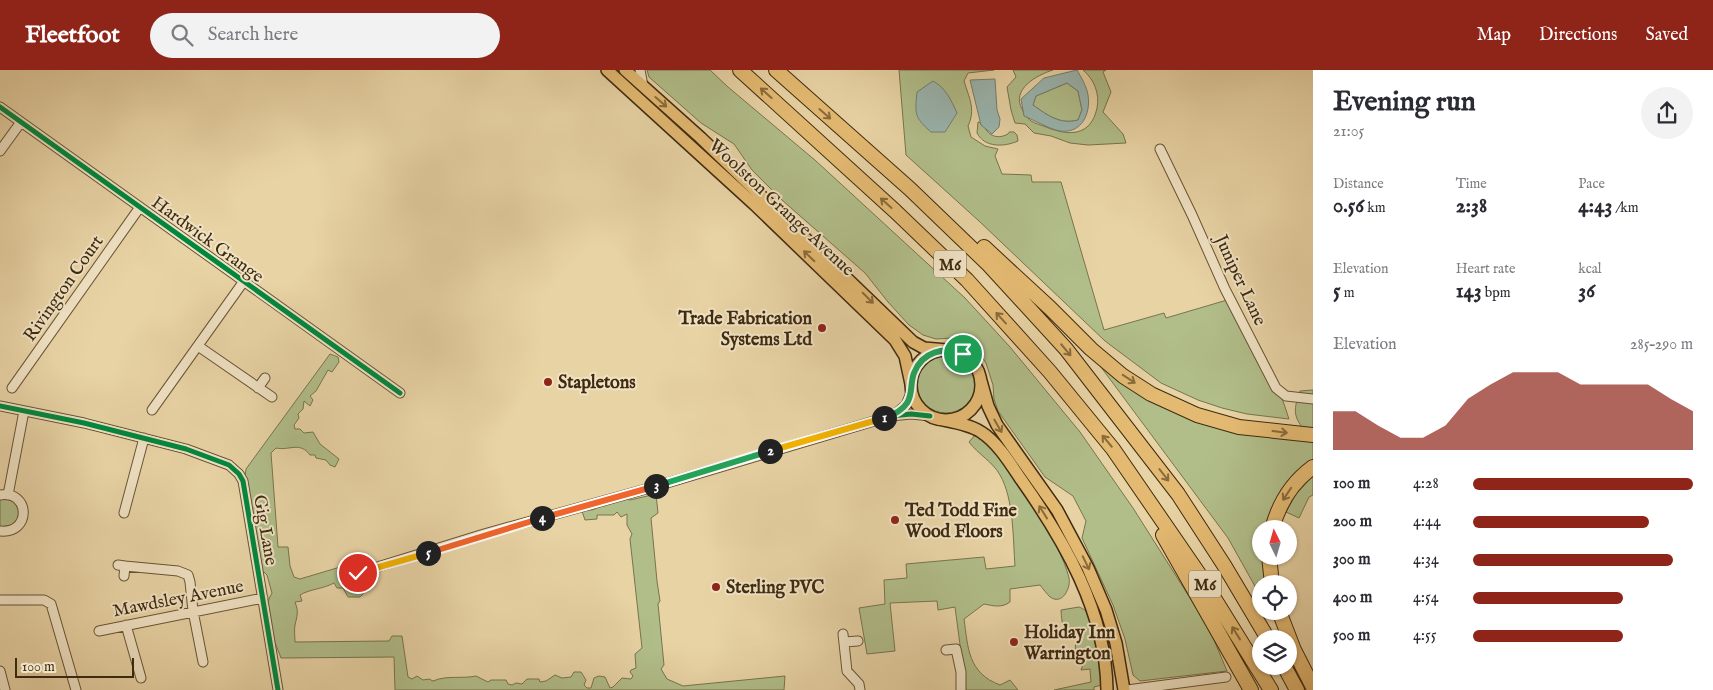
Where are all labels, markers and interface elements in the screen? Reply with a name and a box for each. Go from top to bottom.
search box [150,13,500,58]
text: Fleetfoot [25,20,120,51]
icon: search [168,21,196,49]
text: Search here [208,23,298,47]
text: Map [1477,24,1511,47]
text: Directions [1539,24,1617,47]
text: Saved [1645,24,1688,47]
text: Evening run [1333,85,1476,120]
button: share [1641,87,1693,139]
one-way arrow [759,88,772,99]
one-way arrow [655,96,668,108]
one-way arrow [819,108,832,120]
text: 21:05 [1333,122,1364,142]
street label: Woolston Grange Avenue [703,134,859,282]
text: Distance [1333,175,1384,193]
text: Time [1456,175,1487,193]
text: Pace [1578,175,1605,193]
street label: Hardwick Grange [146,192,268,289]
text: 0.56 [1333,193,1364,220]
text: 2:38 [1456,193,1487,220]
text: 4:43 [1578,193,1612,220]
one-way arrow [879,197,892,209]
text: km [1364,199,1386,217]
text: /km [1612,199,1638,217]
street label: Juniper Lane [1208,230,1271,330]
street label: Rivington Court [19,231,109,346]
one-way arrow [802,250,815,262]
road number: M6 [934,250,966,278]
text: Elevation [1333,260,1389,278]
text: Heart rate [1456,260,1515,278]
text: kcal [1578,260,1602,278]
text: 5 [1333,278,1341,305]
text: 143 [1456,278,1482,305]
text: 36 [1578,278,1595,305]
text: m [1341,284,1354,302]
text: bpm [1482,284,1511,302]
one-way arrow [862,292,874,304]
place label: Trade Fabrication Systems Ltd [678,308,812,352]
one-way arrow [995,311,1007,324]
marker: Trade Fabrication Systems Ltd [816,322,828,334]
pin [942,333,984,375]
text: Elevation [1333,335,1396,355]
text: 285–290 m [1630,335,1693,355]
icon: arrive [949,340,977,368]
one-way arrow [1060,343,1071,356]
place label: Stapletons [558,372,636,395]
one-way arrow [1122,374,1136,385]
marker: Stapletons [542,376,554,388]
pin: 1 [872,406,896,430]
text: 1 [882,409,887,427]
one-way arrow [994,419,1004,433]
one-way arrow [1272,427,1288,437]
one-way arrow [1101,435,1112,448]
pin: 2 [758,438,782,464]
text: 2 [767,442,774,460]
one-way arrow [1158,468,1169,481]
pin: 3 [644,474,668,498]
text: 100 m [1333,474,1370,494]
text: 4:28 [1413,474,1439,494]
text: 3 [654,477,659,495]
one-way arrow [1282,487,1292,501]
street label: Gig Lane [247,493,282,567]
place label: Ted Todd Fine Wood Floors [904,500,1017,544]
pin: 4 [530,506,554,530]
one-way arrow [1038,506,1048,520]
text: 4 [539,509,546,527]
text: 200 m [1333,512,1372,532]
text: 4:44 [1413,512,1441,532]
marker: Ted Todd Fine Wood Floors [889,514,901,526]
north arrow [1252,520,1298,565]
map controls [1252,520,1297,675]
pin: 5 [416,540,440,566]
text: 5 [426,544,431,562]
text: 300 m [1333,550,1371,570]
text: 4:34 [1413,550,1439,570]
pin [337,552,379,594]
one-way arrow [1081,555,1091,570]
icon: check [344,559,372,587]
road number: M6 [1189,570,1221,598]
street label: Mawdsley Avenue [111,575,246,623]
button: locate [1252,575,1297,620]
place label: Sterling PVC [726,577,824,600]
marker: Sterling PVC [710,581,722,593]
text: 400 m [1333,588,1372,608]
text: 4:54 [1413,588,1439,608]
place label: Holiday Inn Warrington [1023,622,1116,666]
text: 500 m [1333,626,1370,646]
text: 4:55 [1413,626,1437,646]
one-way arrow [1231,627,1241,641]
button: layers [1252,630,1297,675]
marker: Holiday Inn Warrington [1008,636,1020,648]
scale bar [15,655,134,678]
text: 100 m [22,658,55,676]

